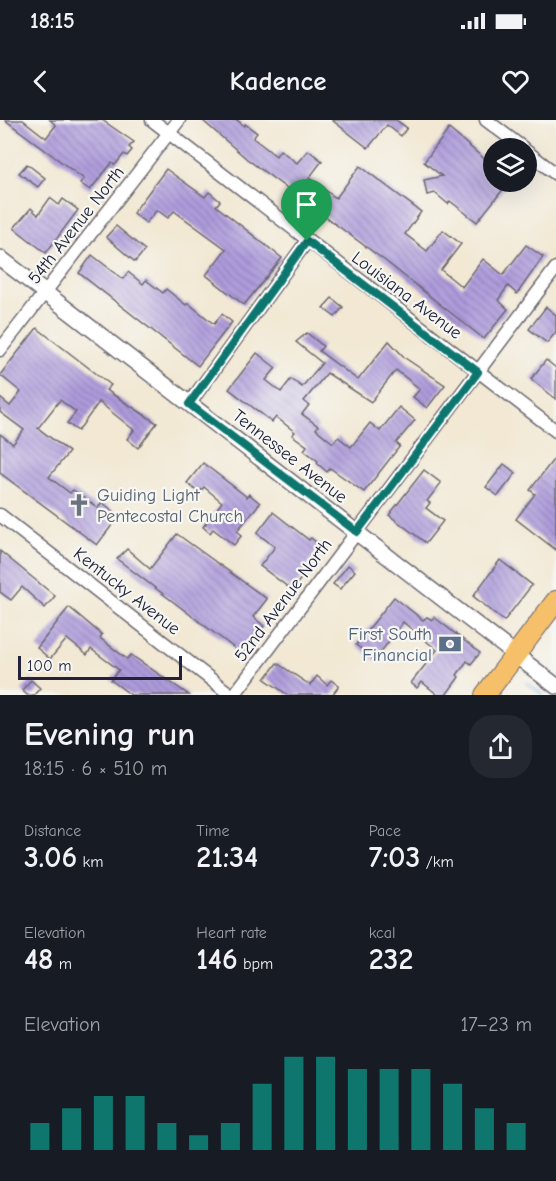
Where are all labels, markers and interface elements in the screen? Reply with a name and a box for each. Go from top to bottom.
text: 18:15 [30,8,75,34]
icon: back [24,65,57,98]
icon: heart [499,65,532,98]
text: Kadence [230,66,326,97]
map controls [483,138,537,192]
button: layers [483,138,537,192]
street label: 54th Avenue North [24,162,129,288]
pin [281,179,332,241]
icon: arrive [290,188,323,221]
street label: Louisiana Avenue [347,247,466,344]
street label: Tennessee Avenue [228,405,351,508]
place label: Guiding Light Pentecostal Church [97,485,243,527]
church icon: Guiding Light Pentecostal Church [66,492,92,518]
street label: 52nd Avenue North [230,535,337,666]
street label: Kentucky Avenue [69,543,184,640]
place label: First South Financial [348,624,432,666]
bank icon: First South Financial [437,631,463,657]
scale bar [18,653,182,680]
text: 100 m [27,657,71,675]
text: Evening run [24,715,195,753]
button: share [469,715,532,778]
text: 18:15 · 6 × 510 m [24,757,167,780]
text: Distance [24,822,81,840]
text: Time [196,822,230,840]
text: Pace [369,822,401,840]
text: 3.06 [24,840,77,875]
text: 21:34 [196,840,258,875]
text: 7:03 [369,840,420,875]
text: km [77,853,103,871]
text: /km [420,853,454,871]
text: Elevation [24,924,85,942]
text: Heart rate [196,924,267,942]
text: kcal [369,924,396,942]
text: 48 [24,942,53,977]
text: 146 [196,942,238,977]
text: 232 [369,942,413,977]
text: m [53,955,72,973]
text: bpm [238,955,273,973]
text: Elevation [24,1013,101,1036]
text: 17–23 m [460,1013,532,1036]

